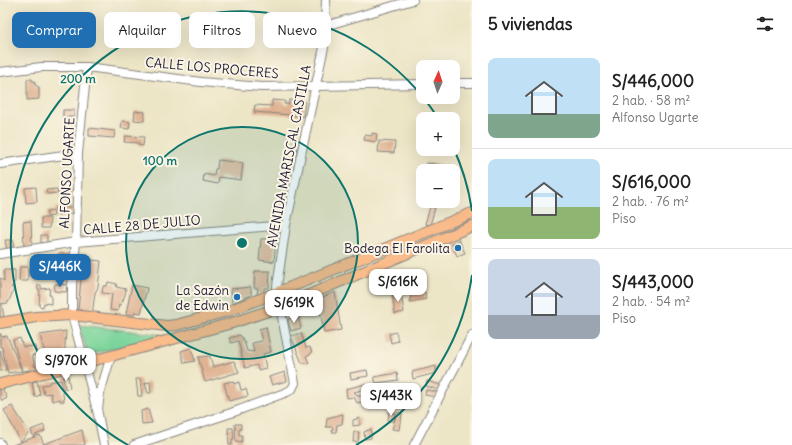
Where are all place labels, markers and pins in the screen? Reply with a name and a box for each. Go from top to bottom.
centre of rings [235,236,249,250]
place label: Bodega El Farolita [344,240,450,257]
marker: Bodega El Farolita [453,243,463,253]
pin: S/446K [27,254,93,288]
pin: S/616K [365,269,431,303]
place label: La Sazón de Edwin [176,282,229,314]
pin: S/619K [261,290,327,324]
marker: La Sazón de Edwin [232,292,242,302]
pin: S/970K [33,348,99,382]
pin: S/443K [358,383,424,417]

